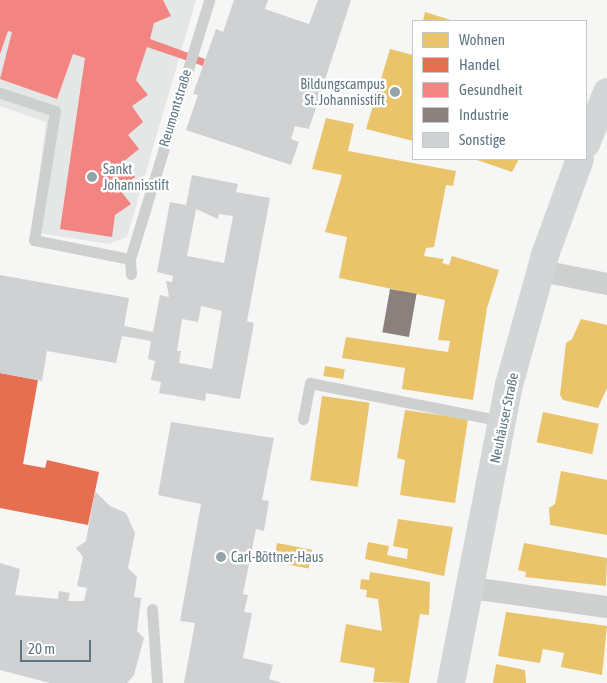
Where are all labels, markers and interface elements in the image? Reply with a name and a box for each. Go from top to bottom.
legend [412,20,587,160]
text: Wohnen [459,31,505,48]
text: Handel [459,56,500,73]
street label: Reumontstraße [155,67,195,149]
place label: Bildungscampus St. Johannisstift [300,76,385,108]
text: Gesundheit [459,81,523,98]
marker: Bildungscampus St. Johannisstift [389,86,401,98]
text: Industrie [459,106,509,123]
text: Sonstige [459,131,506,148]
place label: Sankt Johannisstift [103,161,169,193]
marker: Sankt Johannisstift [85,170,99,184]
street label: Neuhäuser Straße [486,371,522,465]
place label: Carl-Böttner-Haus [231,549,324,565]
marker: Carl-Böttner-Haus [215,551,227,563]
scale bar [22,630,94,662]
text: 20 m [28,640,55,657]

